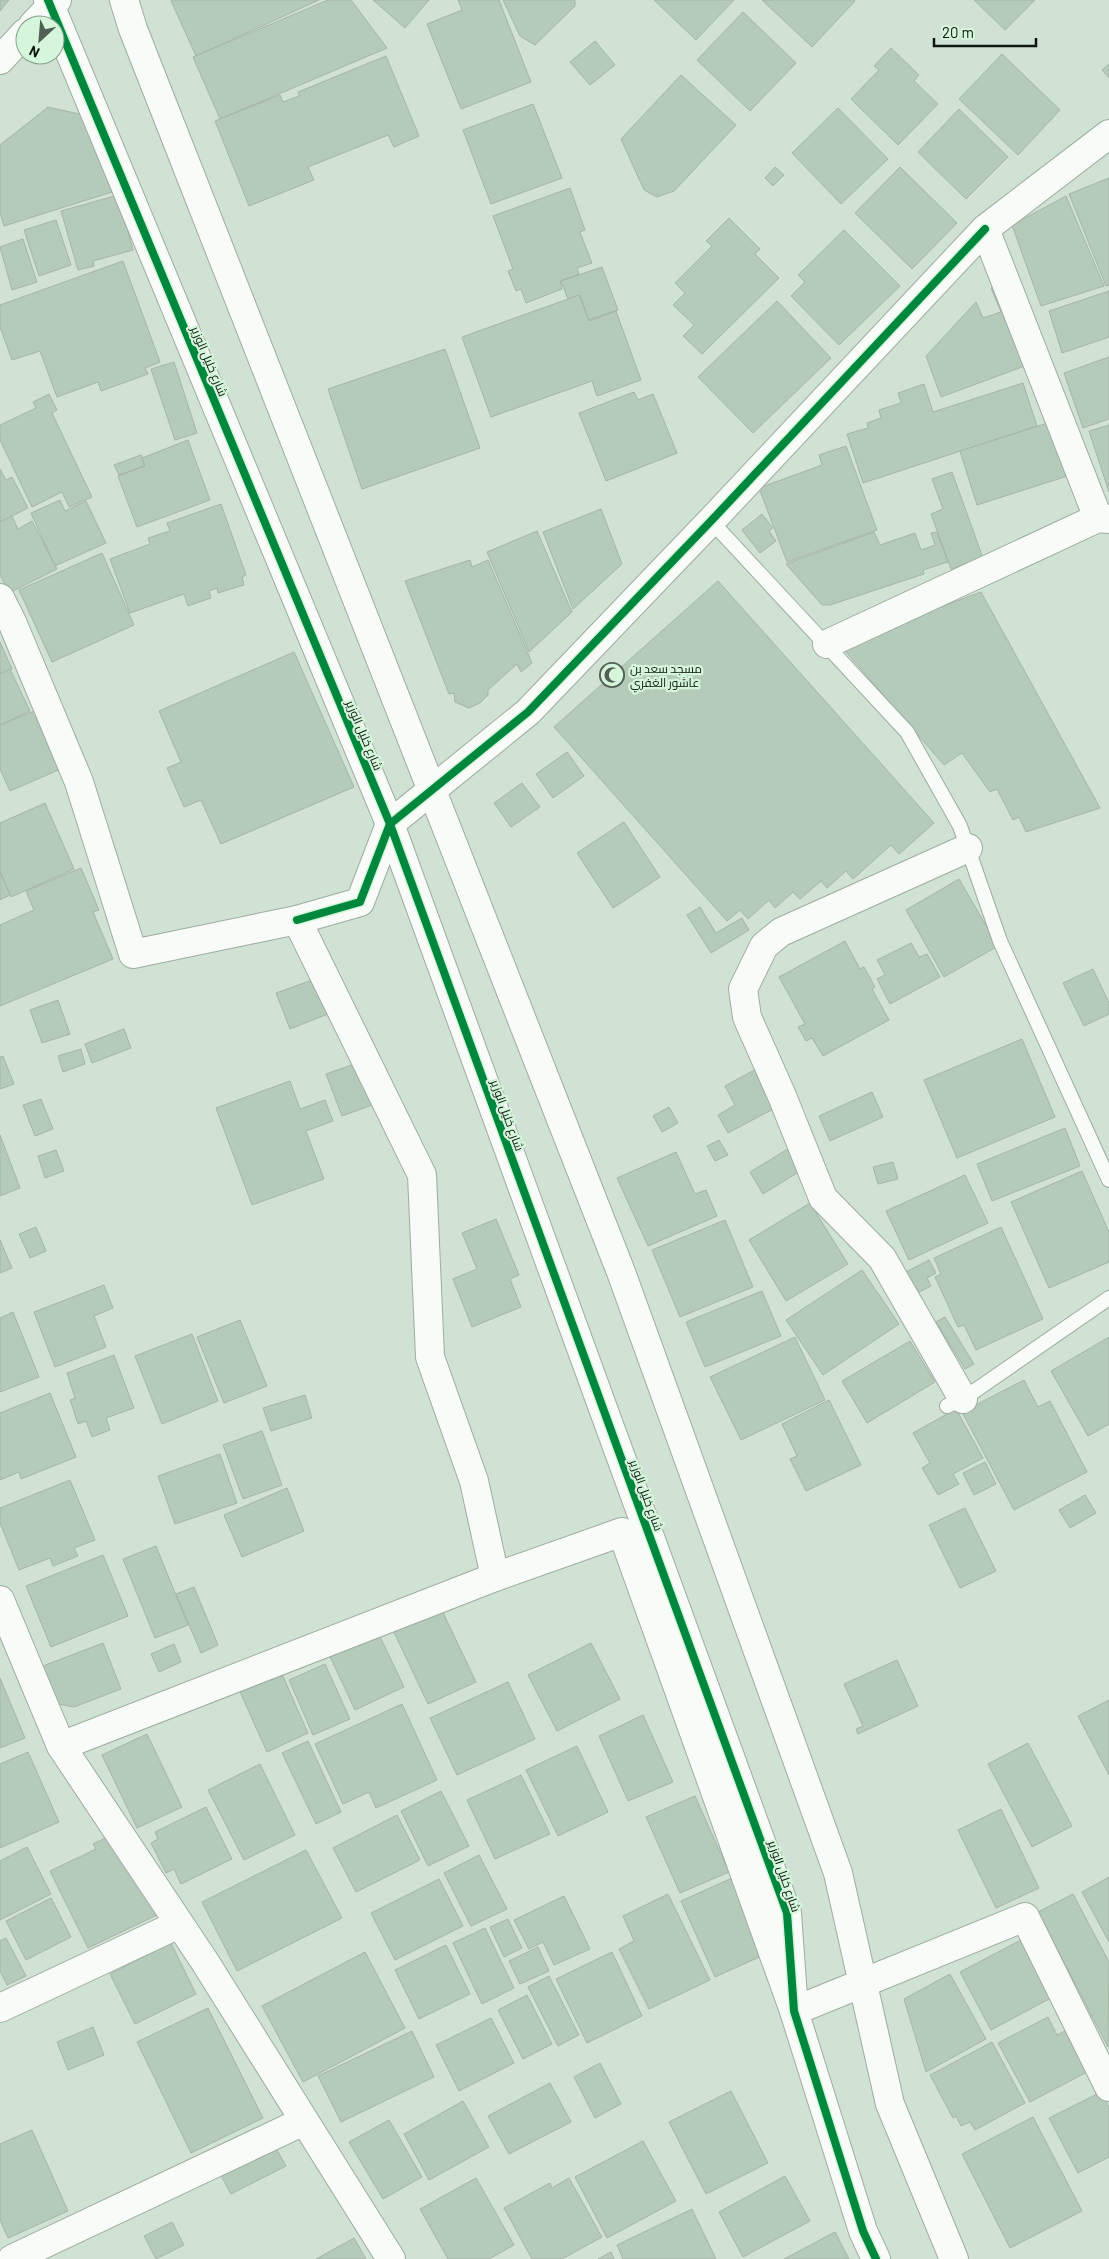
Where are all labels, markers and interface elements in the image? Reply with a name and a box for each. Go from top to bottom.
north arrow [15,15,65,65]
scale bar [934,15,1036,47]
text: 20 m [942,23,974,41]
text: N [26,42,42,62]
street label: شارع خليل الوزير [187,323,231,399]
place label: مسجد سعد بن عاشور الغفري [630,661,702,693]
mosque icon: مسجد سعد بن عاشور الغفري [599,662,625,688]
street label: شارع خليل الوزير [342,697,386,773]
street label: شارع خليل الوزير [486,1077,527,1153]
street label: شارع خليل الوزير [625,1457,666,1533]
street label: شارع خليل الوزير [764,1837,804,1914]

